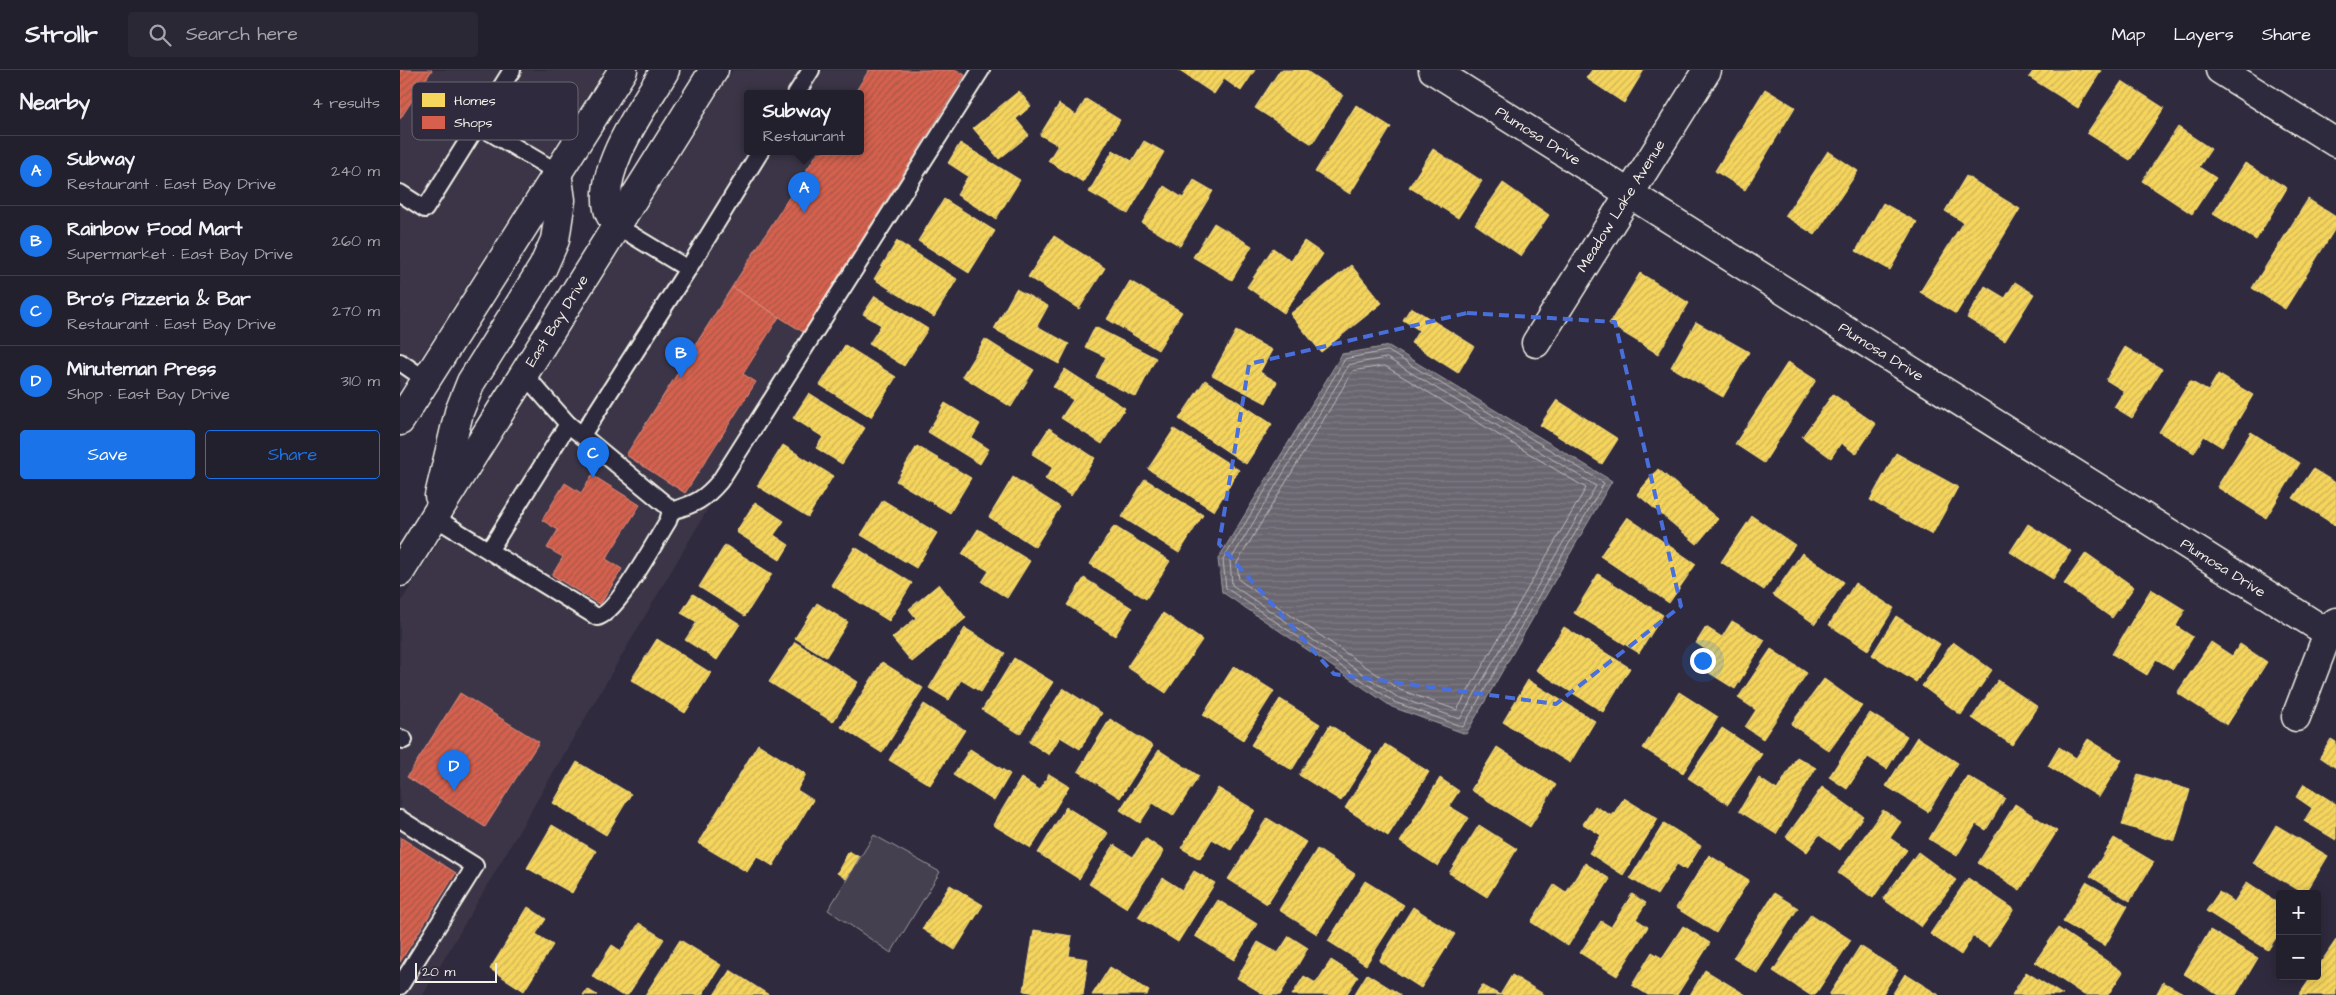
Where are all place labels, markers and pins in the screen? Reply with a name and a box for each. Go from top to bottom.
pin: A [788,172,820,213]
pin: B [665,337,697,378]
pin: C [577,437,609,478]
pin: D [438,750,470,791]

